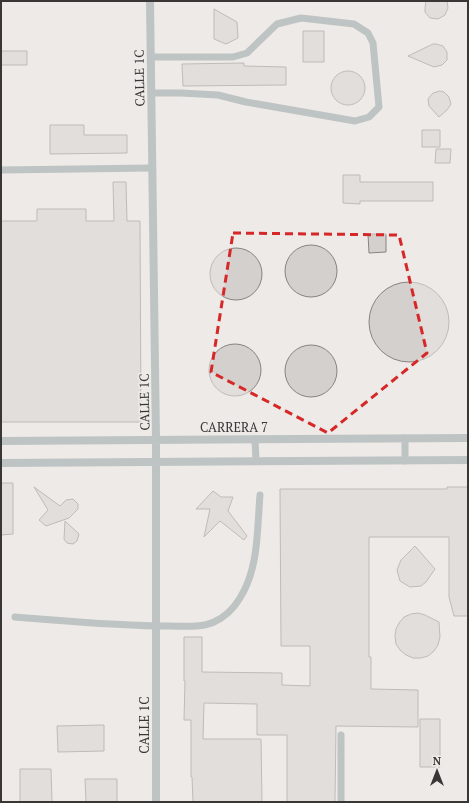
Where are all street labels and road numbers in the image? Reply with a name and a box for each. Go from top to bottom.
street label: CALLE 1C [130,49,148,107]
street label: CALLE 1C [135,373,153,431]
street label: CARRERA 7 [200,418,268,436]
street label: CALLE 1C [135,696,153,754]

